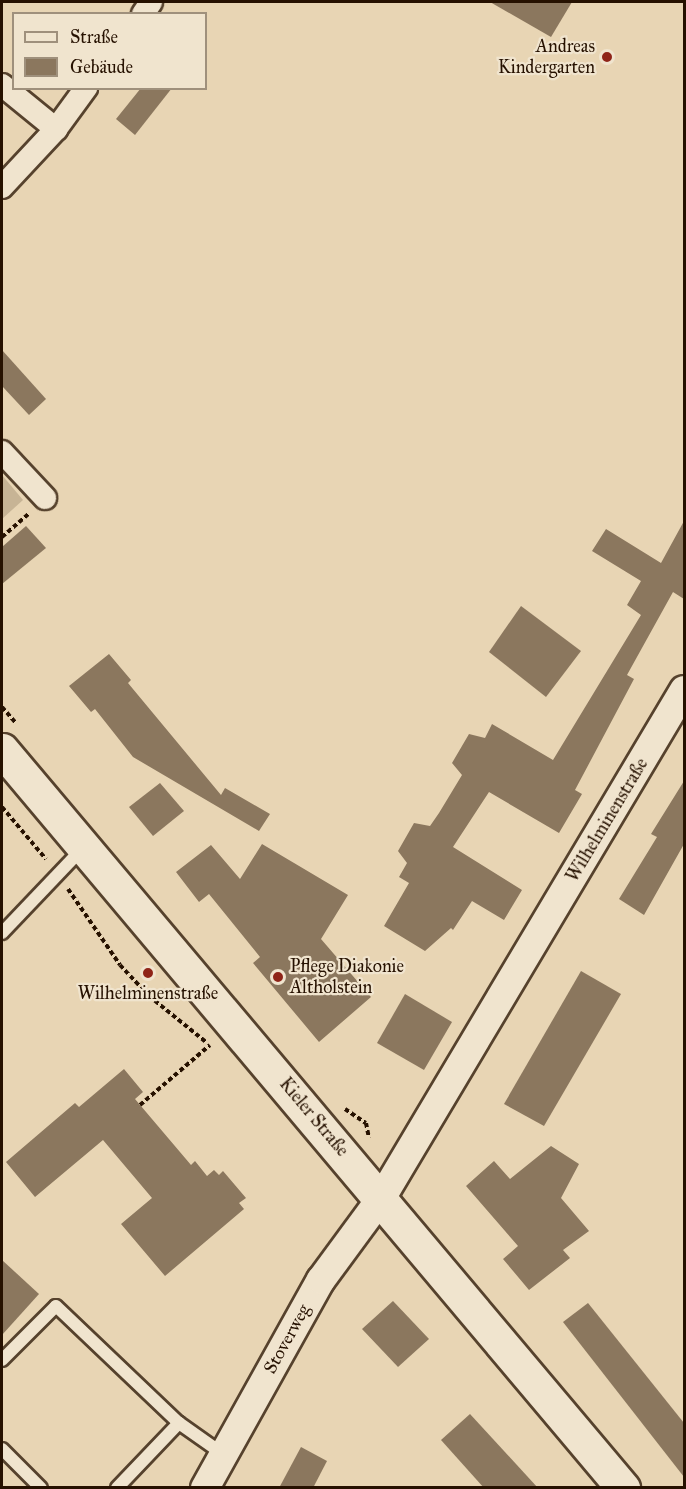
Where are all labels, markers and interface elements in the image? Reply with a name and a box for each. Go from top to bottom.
legend [12,12,207,90]
text: Straße [70,26,118,48]
place label: Andreas Kindergarten [498,36,595,78]
marker: Andreas Kindergarten [600,50,614,64]
text: Gebäude [70,56,133,78]
street label: Wilhelminenstraße [562,754,652,886]
place label: Pflege Diakonie Altholstein [290,956,404,998]
marker: Wilhelminenstraße [141,966,155,980]
marker: Pflege Diakonie Altholstein [271,970,285,984]
place label: Wilhelminenstraße [78,982,218,1004]
street label: Kieler Straße [275,1073,353,1161]
street label: Stoverweg [259,1300,315,1378]

